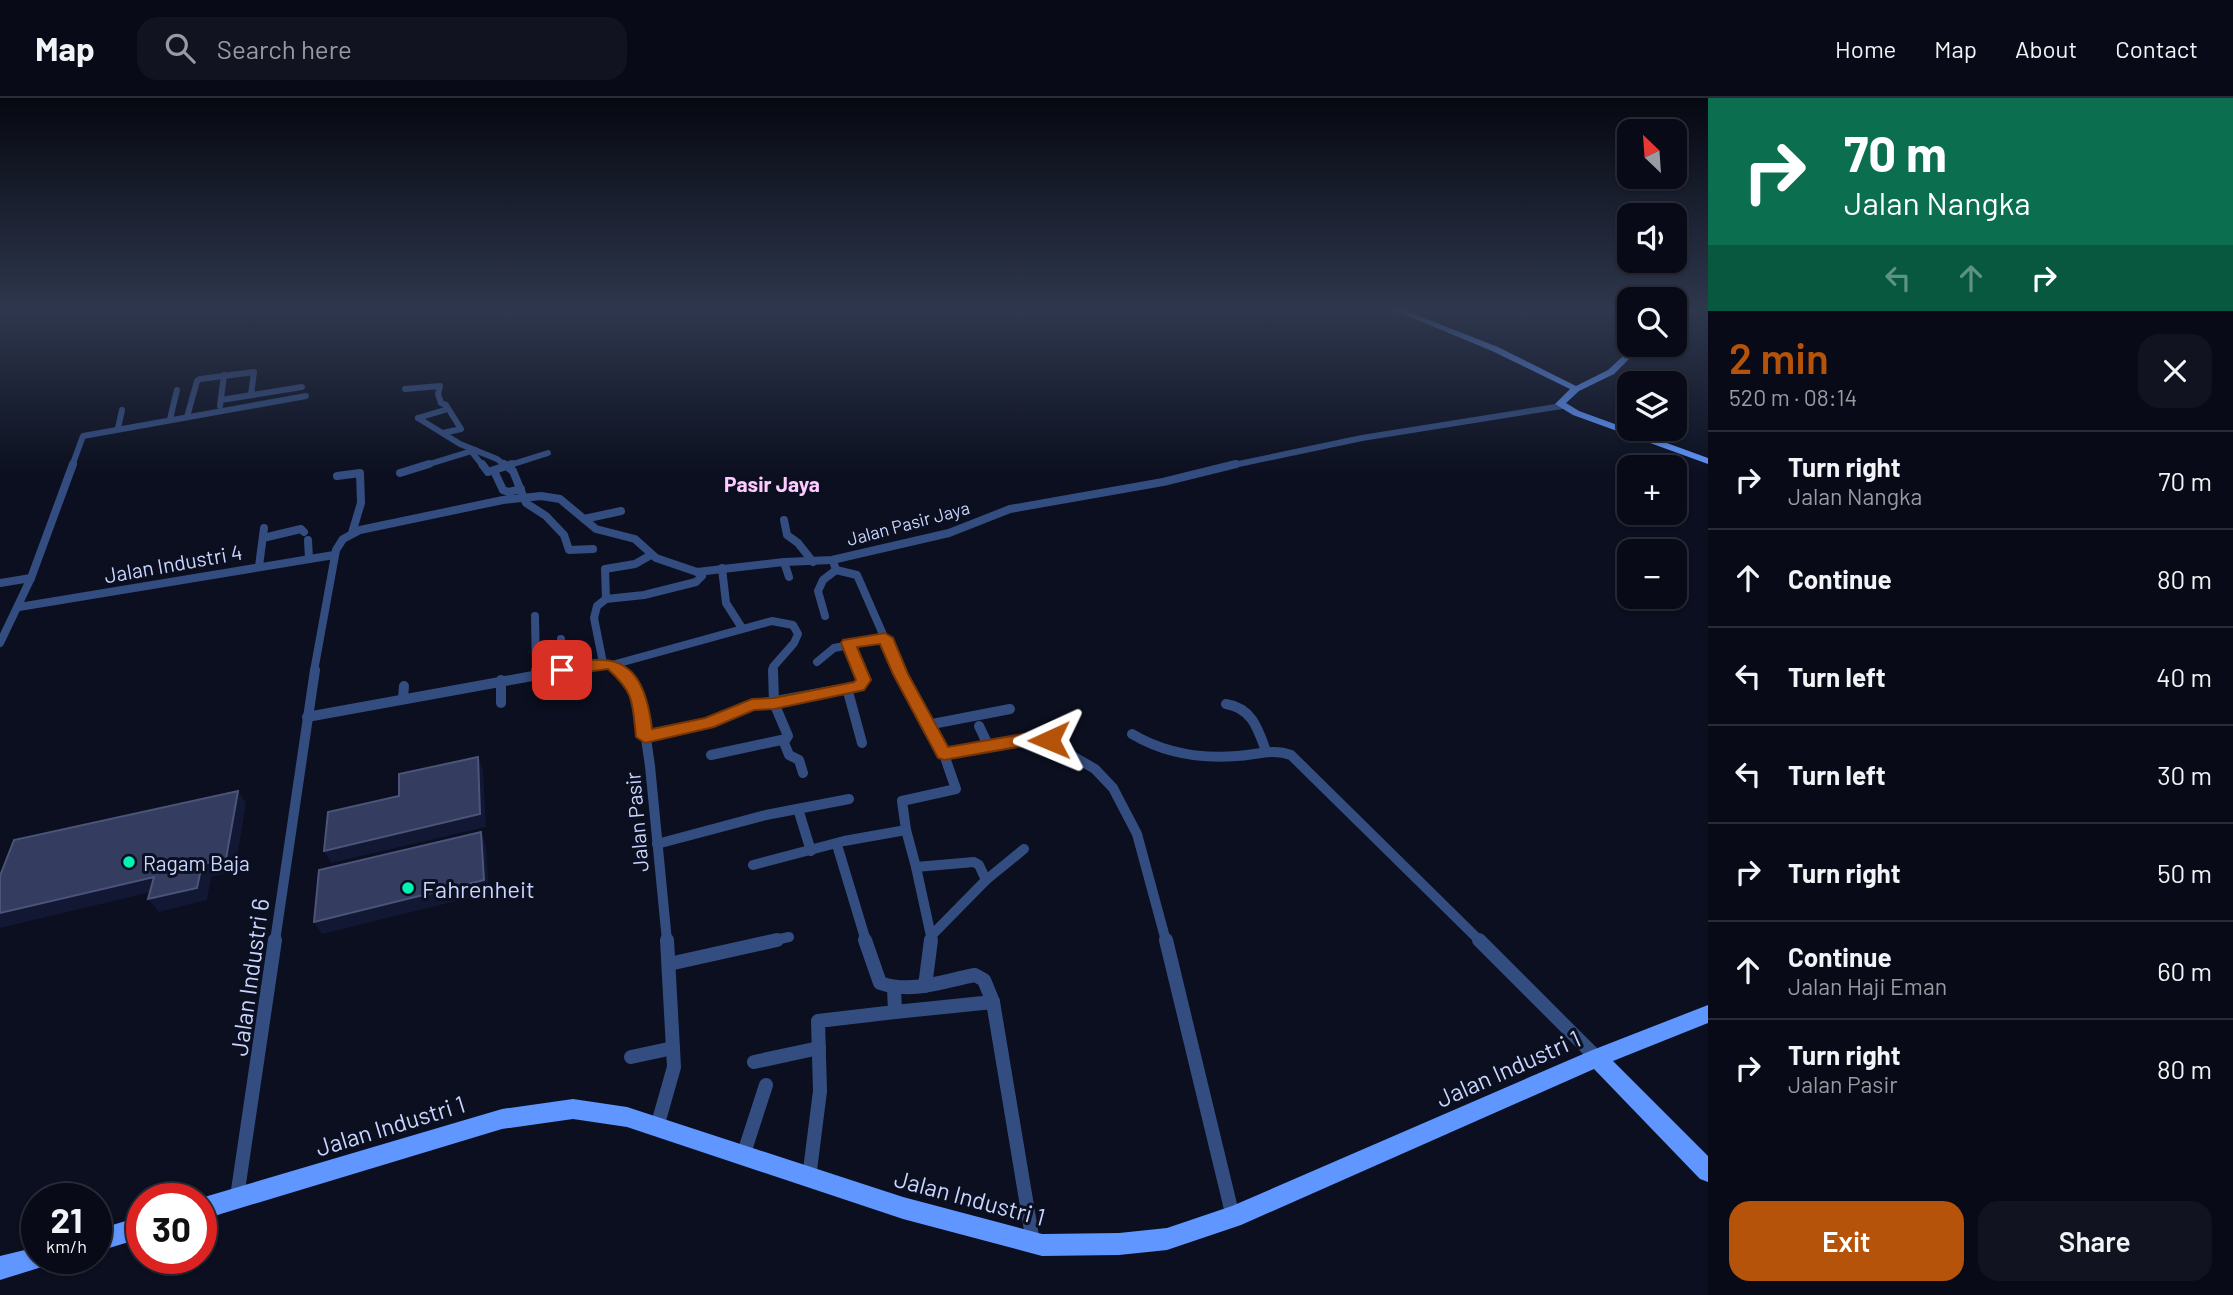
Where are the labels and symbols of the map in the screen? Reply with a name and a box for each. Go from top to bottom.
north arrow [1617,119,1687,189]
district label: Pasir Jaya [724,471,820,496]
street label: Jalan Pasir Jaya [844,496,972,550]
street label: Jalan Industri 4 [102,539,244,587]
pin [532,640,592,700]
position arrow [1012,703,1086,777]
street label: Jalan Pasir [619,771,653,873]
place label: Ragam Baja [143,850,250,875]
marker: Ragam Baja [121,854,137,870]
place label: Fahrenheit [422,874,535,903]
marker: Fahrenheit [400,880,416,896]
street label: Jalan Industri 6 [224,896,274,1058]
street label: Jalan Industri 1 [1431,1023,1585,1113]
street label: Jalan Industri 1 [312,1088,468,1162]
street label: Jalan Industri 1 [891,1163,1049,1231]
speed limit sign: 30 [126,1183,217,1274]

